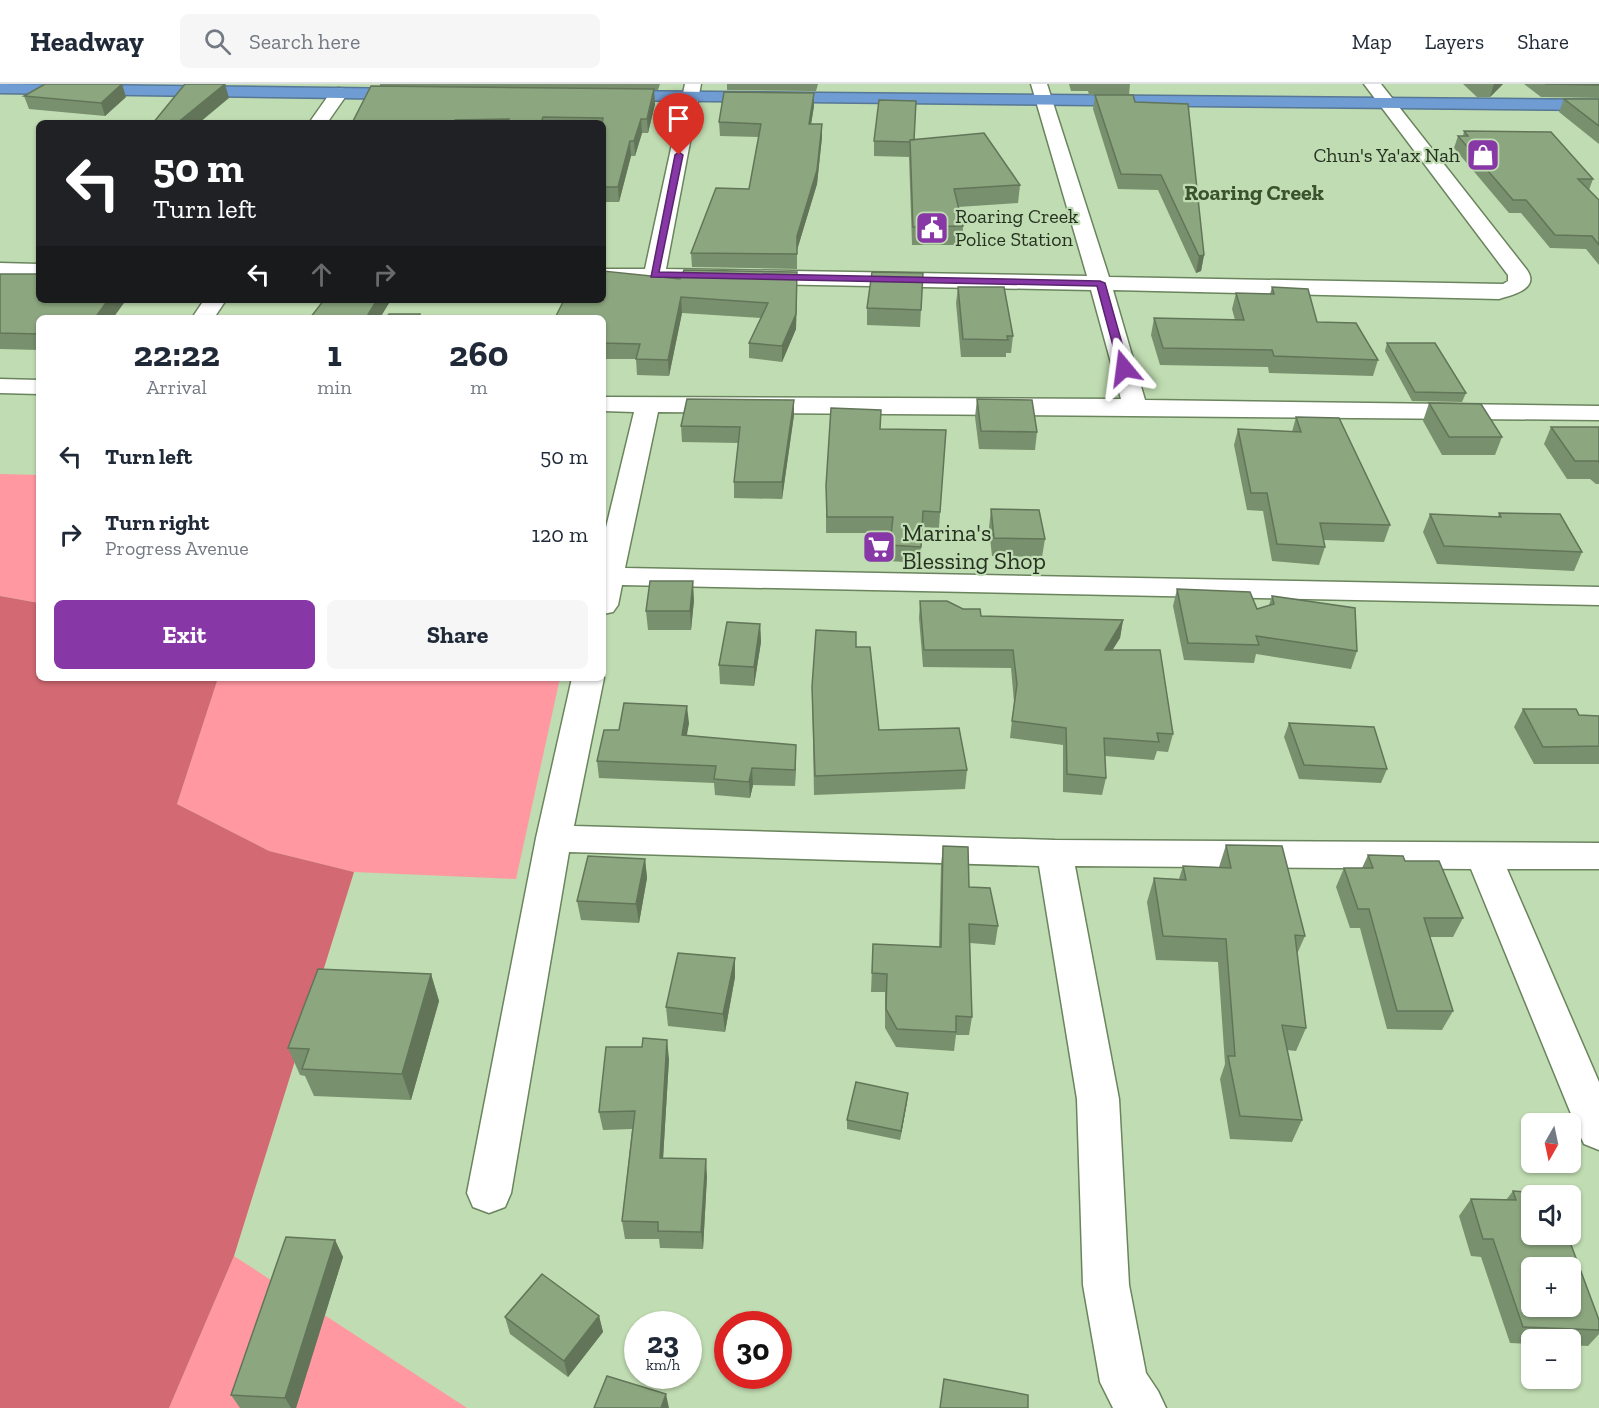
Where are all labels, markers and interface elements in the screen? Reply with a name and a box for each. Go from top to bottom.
search box [180,14,600,68]
text: Headway [30,25,144,58]
icon: search [201,25,234,58]
text: Search here [249,28,360,55]
text: Map [1352,29,1392,54]
text: Layers [1425,29,1484,54]
text: Share [1517,29,1569,54]
pin [653,93,704,155]
icon: arrive [662,102,695,135]
shop icon: Chun's Ya'ax Nah [1465,137,1501,173]
text: 50 m [153,142,244,193]
place label: Chun's Ya'ax Nah [1313,143,1461,167]
icon: left [54,144,132,222]
district label: Roaring Creek [1184,179,1324,206]
text: Turn left [153,193,256,225]
place label: Roaring Creek Police Station [955,204,1079,251]
public building icon: Roaring Creek Police Station [914,210,950,246]
icon: left [242,258,275,291]
icon: ahead [305,258,338,291]
icon: right [368,258,401,291]
text: 22:22 [134,332,220,375]
text: 1 [327,332,342,375]
text: 260 [449,332,508,375]
position arrow [1092,336,1156,400]
text: Arrival [147,375,207,399]
text: min [317,375,352,399]
text: m [470,375,487,399]
icon: left [54,440,87,473]
text: Turn left [105,443,192,470]
text: 50 m [540,443,588,470]
text: Turn right [105,509,209,536]
icon: right [54,518,87,551]
place label: Marina's Blessing Shop [902,518,1046,575]
text: 120 m [532,521,588,548]
supermarket icon: Marina's Blessing Shop [861,529,897,565]
text: Progress Avenue [105,536,249,560]
button: Exit [54,600,315,669]
button: Share [327,600,588,669]
north arrow [1521,1113,1581,1173]
map controls [1521,1113,1581,1389]
button: sound [1521,1185,1581,1245]
button: + [1521,1257,1581,1317]
speed limit sign: 30 [714,1311,792,1389]
text: 23 [647,1325,679,1361]
button: − [1521,1329,1581,1389]
text: km/h [646,1356,680,1374]

